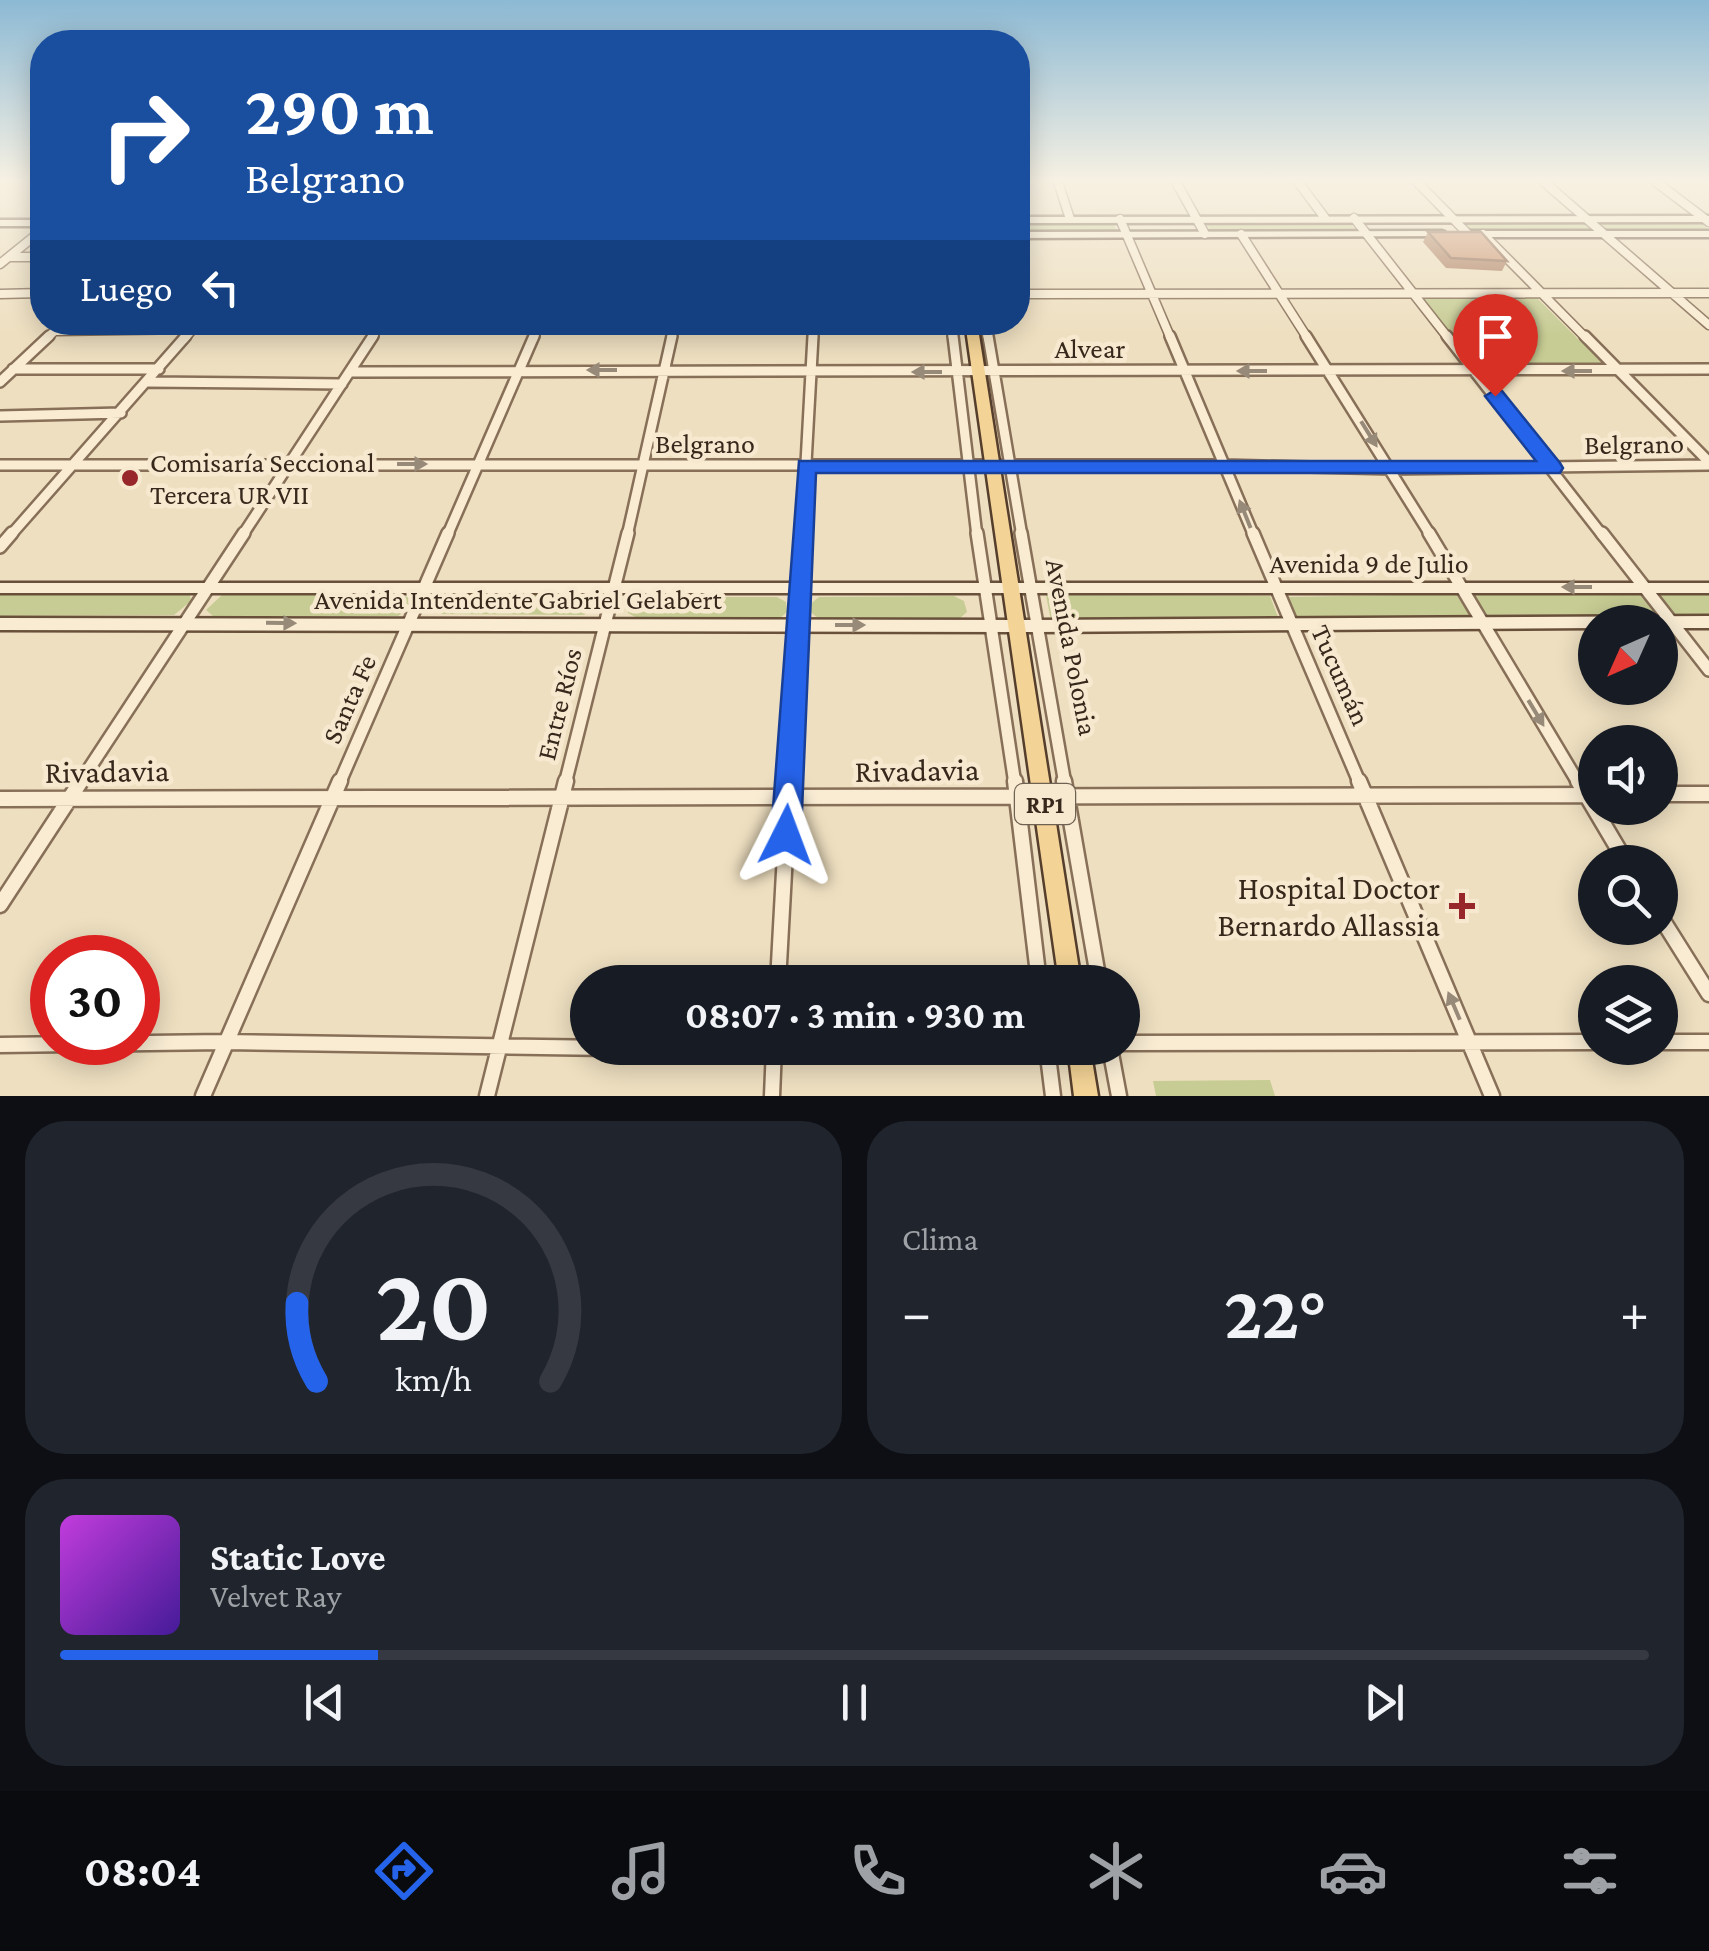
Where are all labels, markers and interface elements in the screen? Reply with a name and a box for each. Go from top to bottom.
icon: right [80,70,210,200]
text: 290 m [245,71,434,149]
text: Belgrano [245,153,405,203]
icon: left [193,260,248,315]
text: Luego [80,267,173,309]
pin [1453,294,1538,397]
icon: arrive [1468,309,1523,364]
street label: Alvear [1054,333,1126,364]
one-way arrow [585,362,617,378]
one-way arrow [1235,363,1267,379]
one-way arrow [1560,363,1592,379]
one-way arrow [910,364,942,380]
one-way arrow [1359,421,1378,448]
street label: Belgrano [655,428,755,459]
street label: Belgrano [1584,428,1684,460]
place label: Comisaría Seccional Tercera UR VII [150,447,375,510]
one-way arrow [397,456,429,472]
marker: Comisaría Seccional Tercera UR VII [119,467,141,489]
one-way arrow [1237,499,1253,529]
street label: Avenida 9 de Julio [1269,548,1469,579]
street label: Avenida Polonia [1040,556,1104,738]
one-way arrow [1560,579,1592,595]
street label: Avenida Intendente Gabriel Gelabert [314,584,723,615]
north arrow [1578,605,1678,705]
map controls [1578,605,1678,1065]
one-way arrow [265,616,297,632]
one-way arrow [835,617,867,633]
street label: Tucumán [1305,620,1377,730]
street label: Entre Ríos [530,645,588,763]
street label: Santa Fe [316,650,382,748]
one-way arrow [1527,699,1544,727]
button: sound [1578,725,1678,825]
street label: Rivadavia [854,751,980,789]
street label: Rivadavia [44,752,170,790]
position arrow [734,783,838,887]
road number: RP1 [1015,784,1075,824]
button: search [1578,845,1678,945]
place label: Hospital Doctor Bernardo Allassia [1218,870,1440,943]
marker: Hospital Doctor Bernardo Allassia [1449,893,1475,919]
speed limit sign: 30 [30,935,160,1065]
button: layers [1578,965,1678,1065]
one-way arrow [1446,991,1462,1021]
text: 08:07 · 3 min · 930 m [685,994,1025,1036]
text: Clima [902,1221,978,1257]
text: 20 [375,1246,492,1361]
text: 22° [1224,1271,1327,1354]
text: − [902,1282,931,1343]
text: + [1620,1282,1649,1343]
text: km/h [395,1359,472,1399]
text: Static Love [210,1536,386,1578]
text: Velvet Ray [210,1578,341,1614]
icon: previous [297,1675,352,1730]
icon: pause [827,1675,882,1730]
icon: next [1357,1675,1412,1730]
icon: directions [369,1836,439,1906]
icon: music [606,1836,676,1906]
icon: phone [843,1836,913,1906]
icon: climate [1081,1836,1151,1906]
icon: car [1318,1836,1388,1906]
icon: filters [1555,1836,1625,1906]
text: 08:04 [84,1846,201,1896]

